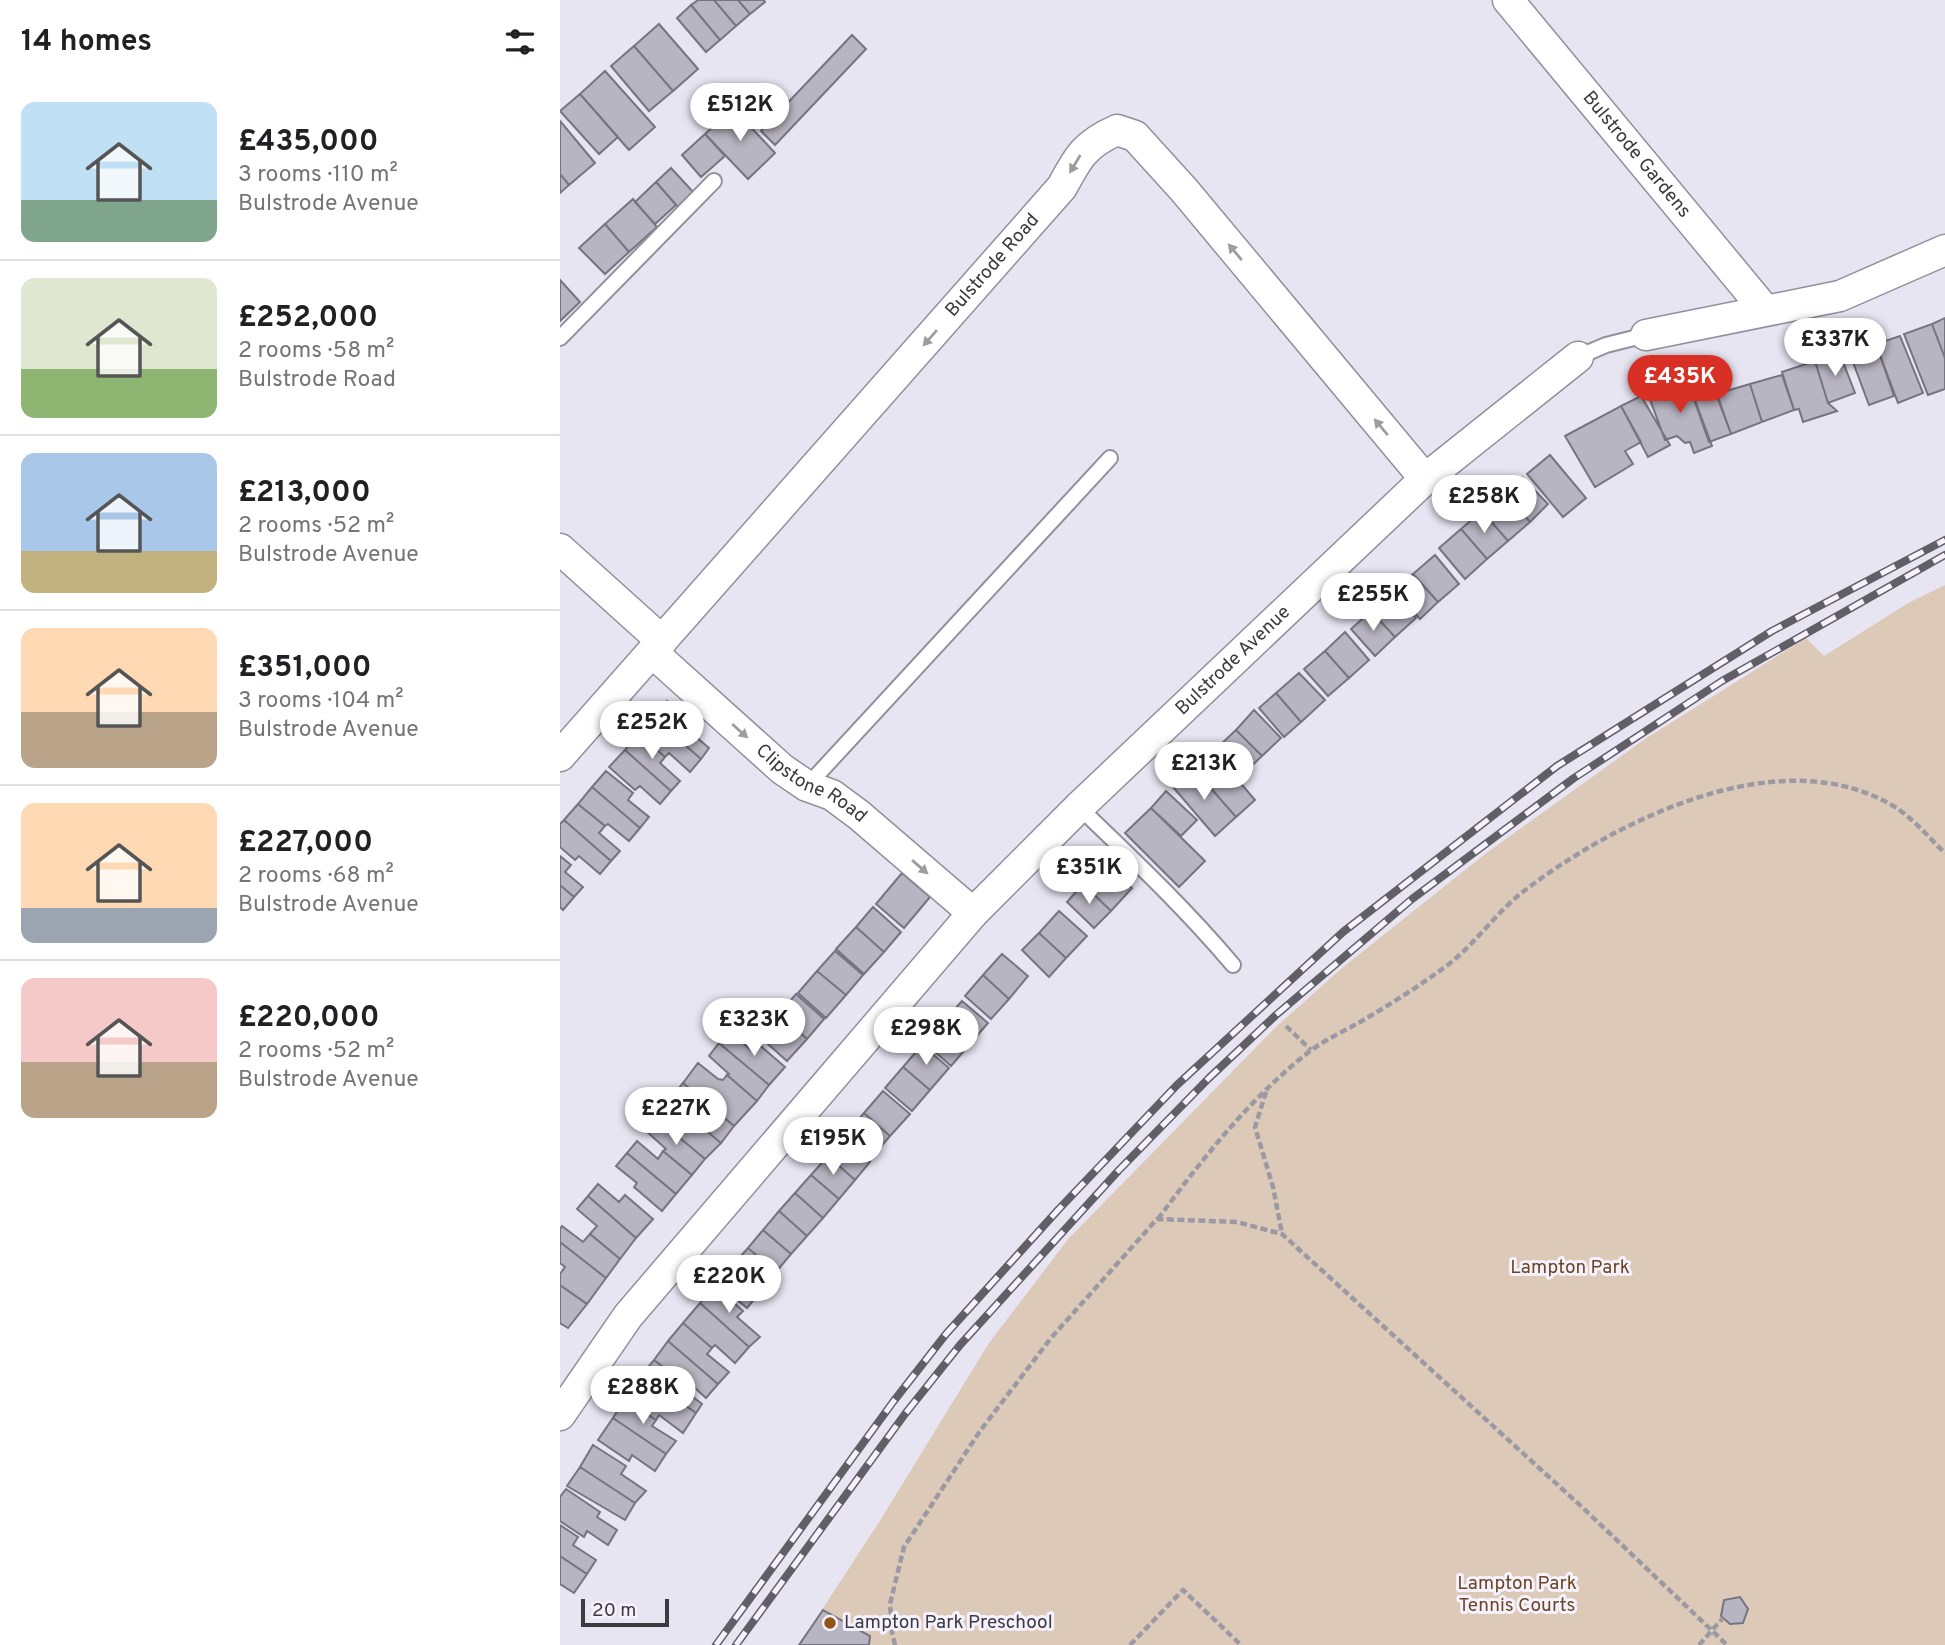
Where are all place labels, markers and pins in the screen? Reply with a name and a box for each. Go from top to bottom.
pin: £512K [691,83,789,143]
pin: £337K [1786,318,1884,378]
pin: £435K [1631,356,1729,415]
pin: £258K [1435,476,1533,535]
pin: £255K [1324,574,1422,633]
pin: £252K [603,702,701,761]
pin: £213K [1155,742,1253,802]
pin: £351K [1040,846,1138,906]
pin: £323K [705,998,803,1058]
pin: £298K [877,1007,975,1067]
pin: £227K [627,1088,725,1147]
pin: £195K [784,1118,882,1177]
pin: £220K [680,1256,778,1315]
pin: £288K [594,1366,692,1426]
place label: Lampton Park Preschool [844,1611,1053,1635]
marker: Lampton Park Preschool [822,1615,838,1631]

